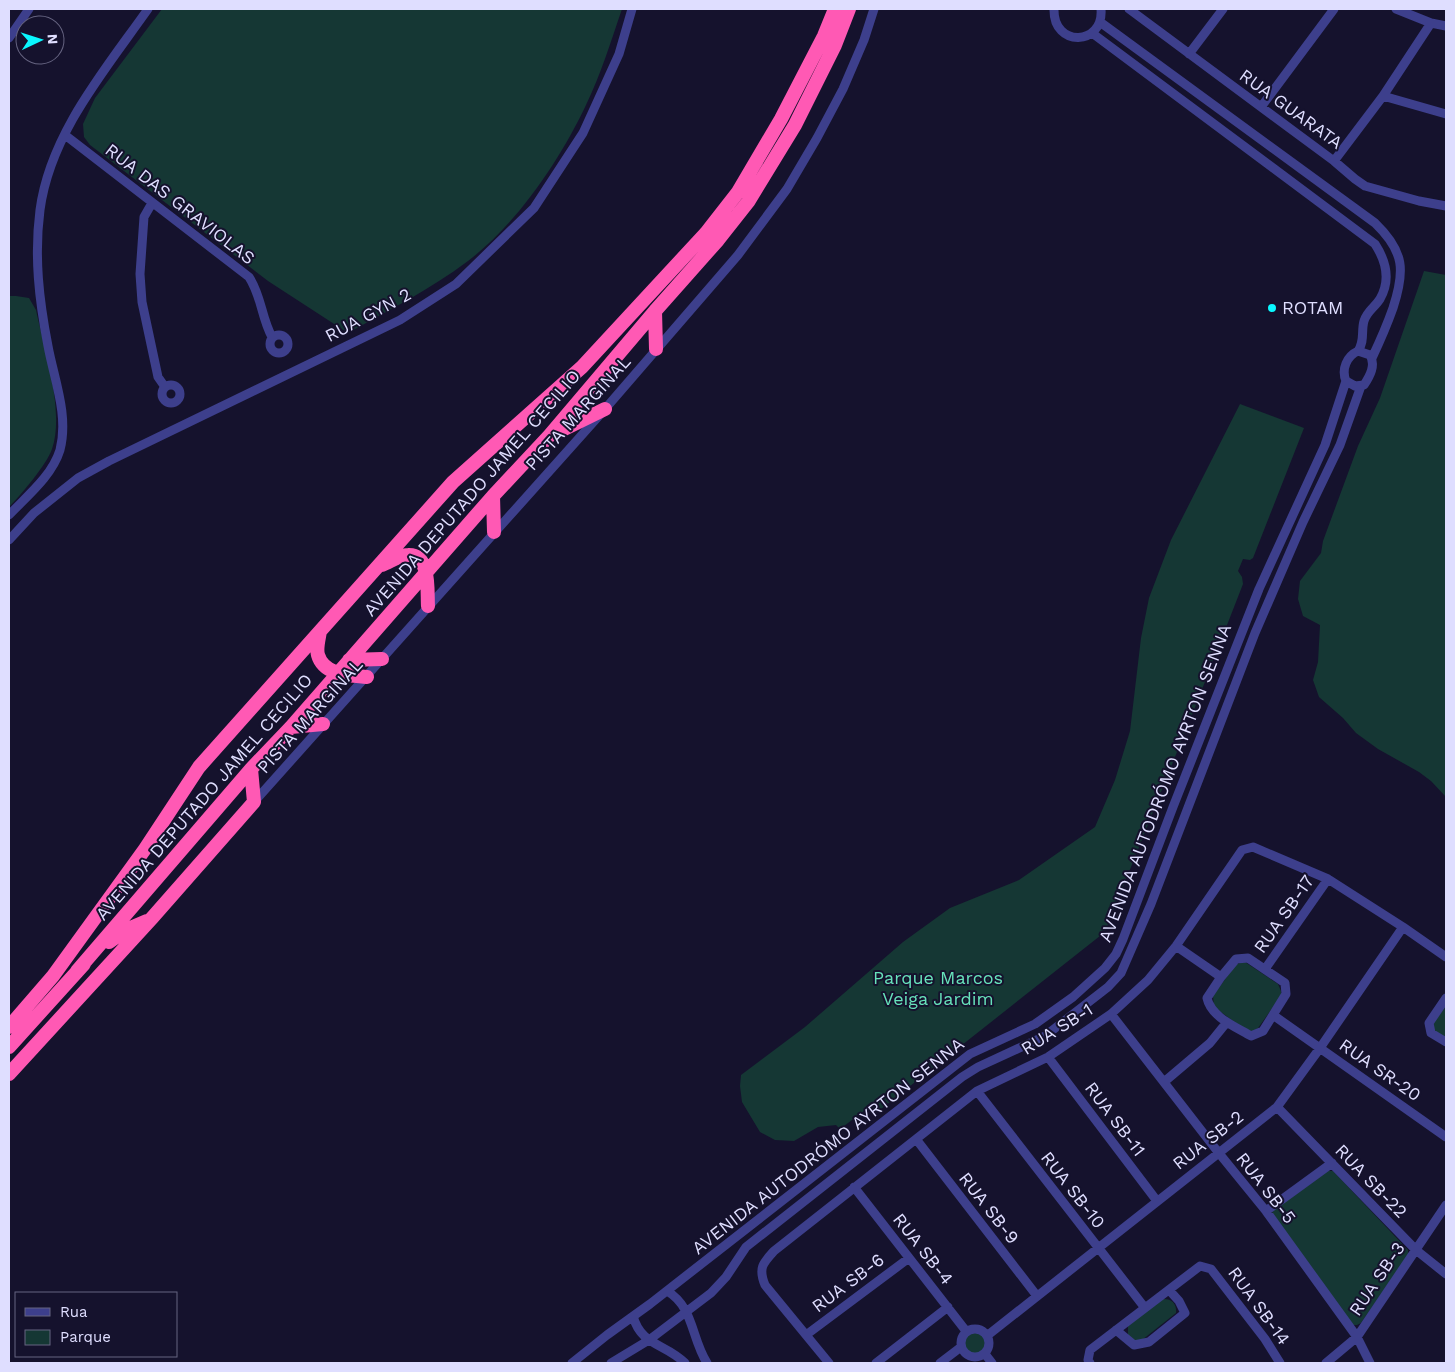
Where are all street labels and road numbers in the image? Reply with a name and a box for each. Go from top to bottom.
street label: RUA GUARATA [1236,64,1347,153]
street label: RUA DAS GRAVIOLAS [101,139,259,268]
street label: RUA GYN 2 [321,283,414,346]
street label: PISTA MARGINAL [521,351,635,474]
street label: AVENIDA DEPUTADO JAMEL CECILIO [359,365,584,620]
street label: AVENIDA AUTODRÓMO AYRTON SENNA [1094,621,1235,945]
street label: PISTA MARGINAL [253,654,367,777]
street label: AVENIDA DEPUTADO JAMEL CECILIO [91,669,316,924]
street label: RUA SB-17 [1249,871,1318,957]
street label: RUA SB-1 [1017,998,1096,1059]
street label: AVENIDA AUTODRÓMO AYRTON SENNA [688,1033,968,1258]
street label: RUA SR-20 [1336,1034,1425,1105]
street label: RUA SB-11 [1081,1077,1150,1160]
street label: RUA SB-2 [1168,1106,1247,1174]
street label: RUA SB-22 [1331,1139,1412,1222]
street label: RUA SB-10 [1037,1147,1110,1232]
street label: RUA SB-5 [1232,1148,1301,1227]
street label: RUA SB-9 [955,1168,1024,1248]
street label: RUA SB-4 [889,1209,958,1289]
street label: RUA SB-3 [1344,1238,1409,1320]
street label: RUA SB-6 [807,1249,888,1317]
street label: RUA SB-14 [1224,1263,1295,1349]

